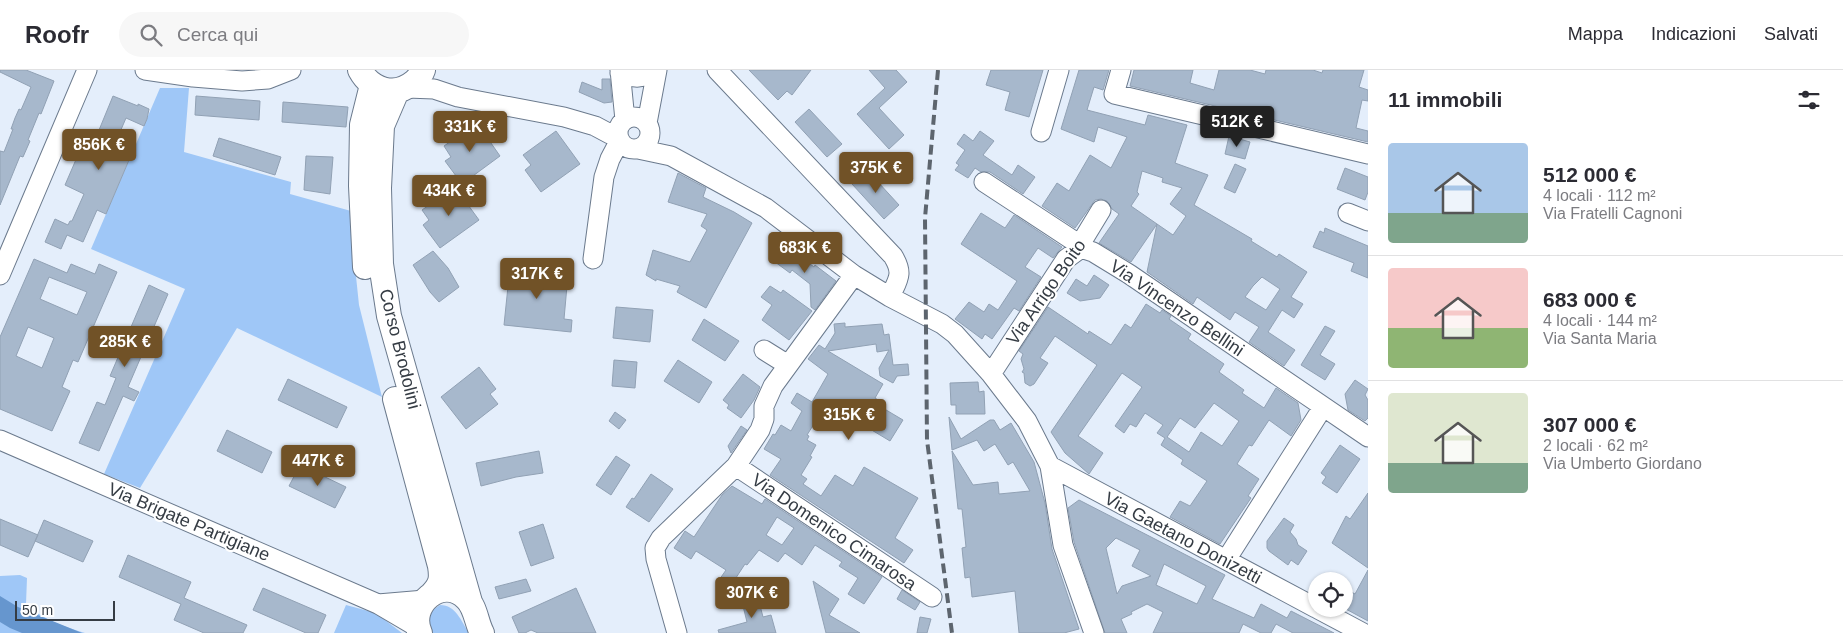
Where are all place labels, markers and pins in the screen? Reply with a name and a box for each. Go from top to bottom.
pin: 512K € [1196,106,1278,148]
pin: 331K € [429,111,511,153]
pin: 856K € [58,128,140,171]
pin: 375K € [835,152,917,194]
pin: 434K € [408,174,490,217]
pin: 683K € [764,232,846,274]
pin: 317K € [496,258,578,300]
pin: 285K € [84,326,166,368]
pin: 315K € [808,398,890,441]
pin: 447K € [277,444,359,487]
pin: 307K € [711,576,793,619]

